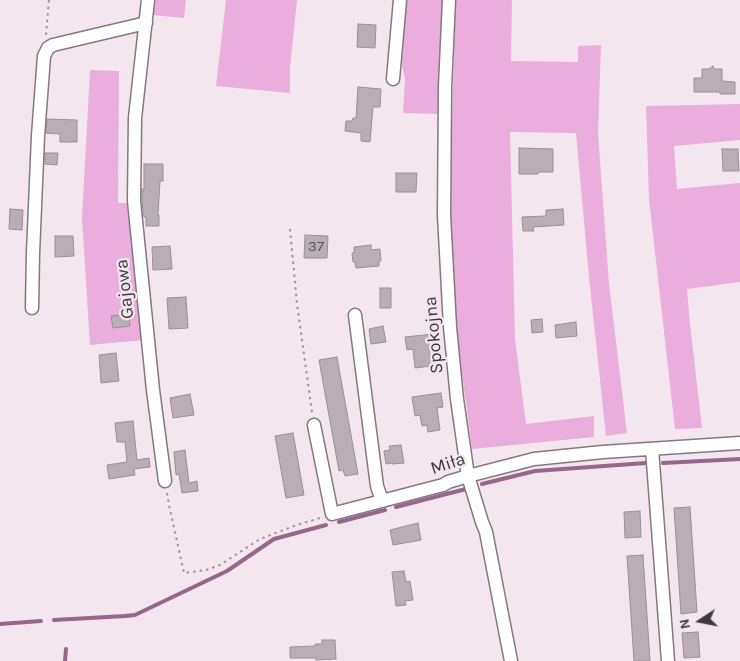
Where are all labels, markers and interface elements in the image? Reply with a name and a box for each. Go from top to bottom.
house number: 37 [308,238,324,256]
street label: Gajowa [111,258,139,320]
street label: Spokojna [420,295,448,375]
street label: Miła [428,448,468,480]
north arrow [675,596,725,646]
text: N [675,617,694,631]

